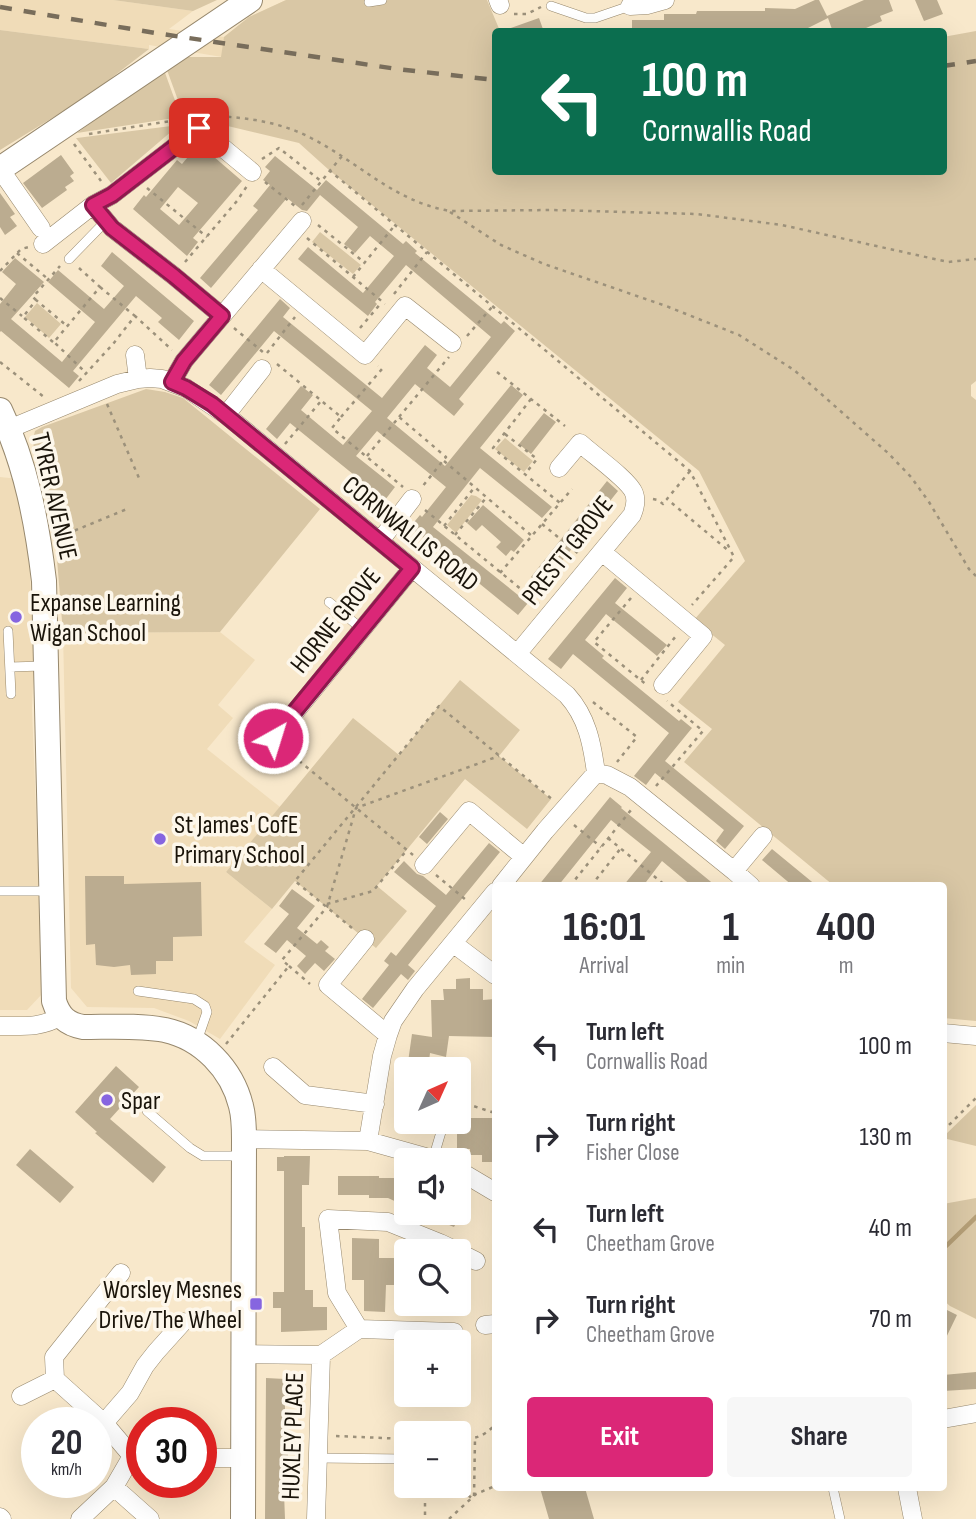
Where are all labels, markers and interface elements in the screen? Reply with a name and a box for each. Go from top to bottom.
text: 100 m [642,52,748,111]
icon: left [527,56,618,147]
pin [169,98,229,158]
icon: arrive [180,109,218,147]
text: Cornwallis Road [642,112,812,151]
street label: TYRER AVENUE [24,430,83,563]
street label: CORNWALLIS ROAD [336,470,484,599]
street label: PRESTT GROVE [516,490,620,612]
street label: HORNE GROVE [284,562,388,680]
place label: Expanse Learning Wigan School [30,588,181,649]
marker: Expanse Learning Wigan School [8,609,24,625]
position arrow [236,701,310,775]
place label: St James' CofE Primary School [174,810,305,871]
marker: St James' CofE Primary School [152,831,168,847]
text: 16:01 [563,902,645,953]
text: 1 [723,902,739,953]
text: 400 [816,902,876,953]
text: Arrival [579,952,629,980]
text: min [716,952,745,980]
text: m [839,952,853,980]
text: Turn left [586,1017,664,1048]
icon: left [527,1028,565,1066]
text: 100 m [859,1031,912,1062]
text: Cornwallis Road [586,1048,708,1076]
north arrow [394,1057,471,1134]
map controls [394,1057,471,1498]
place label: Spar [121,1086,161,1117]
marker: Spar [99,1092,115,1108]
text: Turn right [586,1108,675,1139]
icon: right [527,1119,565,1157]
text: 130 m [860,1122,912,1153]
text: Fisher Close [586,1139,679,1167]
button: sound [394,1148,471,1225]
text: Turn left [586,1199,664,1230]
icon: left [527,1210,565,1248]
text: 40 m [869,1213,912,1244]
text: Cheetham Grove [586,1230,715,1258]
button: search [394,1239,471,1316]
place label: Worsley Mesnes Drive/The Wheel [99,1275,242,1336]
text: Turn right [586,1290,675,1321]
marker: Worsley Mesnes Drive/The Wheel [248,1296,264,1312]
icon: right [527,1301,565,1339]
text: 70 m [869,1304,912,1335]
text: Cheetham Grove [586,1321,715,1349]
button: + [394,1330,471,1407]
street label: HUXLEY PLACE [276,1372,311,1500]
button: Exit [527,1397,713,1477]
button: Share [727,1397,912,1477]
speed limit sign: 30 [126,1407,217,1498]
button: − [394,1421,471,1498]
text: 20 [51,1422,83,1465]
text: km/h [51,1459,82,1480]

